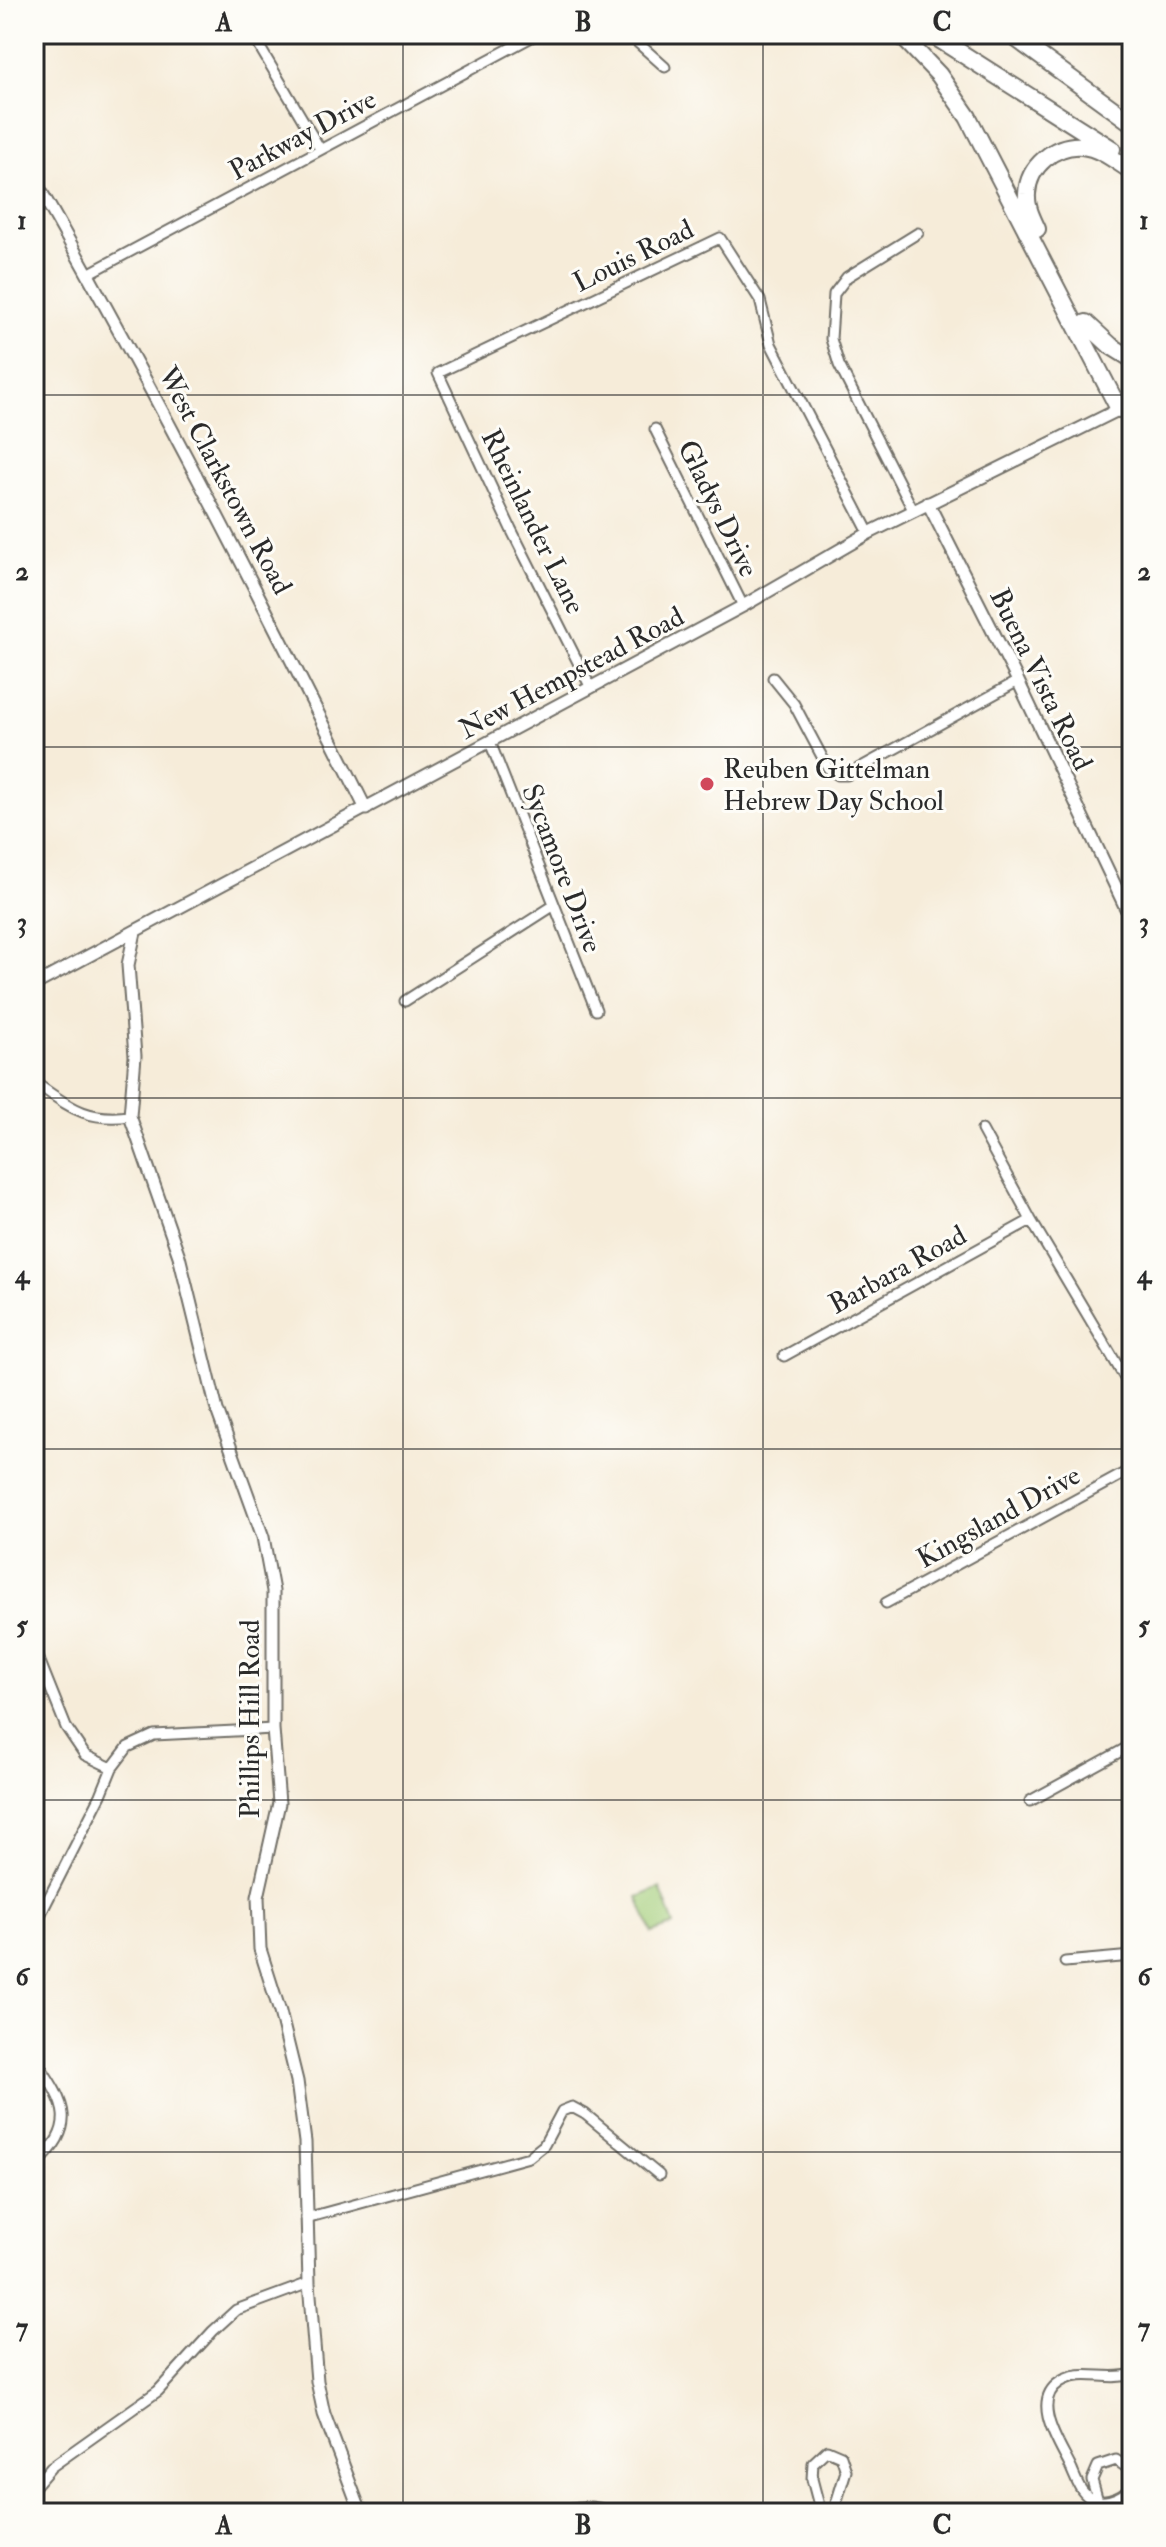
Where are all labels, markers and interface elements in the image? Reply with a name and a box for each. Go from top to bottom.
text: A [215,7,233,39]
text: B [574,7,592,39]
text: C [932,7,952,39]
street label: Parkway Drive [223,82,382,189]
text: 1 [17,205,27,237]
text: 1 [1139,205,1149,237]
street label: Louis Road [568,212,700,301]
street label: West Clarkstown Road [149,360,300,601]
street label: Rheinlander Lane [473,424,593,620]
street label: Gladys Drive [670,435,766,583]
text: 2 [15,556,29,588]
text: 2 [1137,556,1151,588]
street label: Buena Vista Road [981,583,1100,777]
street label: New Hempstead Road [453,599,690,747]
place label: Reuben Gittelman Hebrew Day School [723,752,944,819]
marker: Reuben Gittelman Hebrew Day School [698,775,716,793]
street label: Sycamore Drive [513,779,610,958]
text: 3 [17,907,27,939]
text: 3 [1139,907,1149,939]
street label: Barbara Road [823,1218,973,1322]
text: 4 [14,1259,31,1291]
text: 4 [1136,1259,1153,1291]
street label: Kingsland Drive [911,1458,1087,1577]
text: 5 [16,1610,28,1642]
text: 5 [1138,1610,1150,1642]
street label: Phillips Hill Road [233,1619,268,1819]
text: 6 [15,1961,30,1993]
text: 6 [1137,1961,1152,1993]
text: 7 [16,2312,28,2344]
text: 7 [1138,2312,1150,2344]
text: A [215,2510,233,2542]
text: B [574,2510,592,2542]
text: C [932,2510,952,2542]

